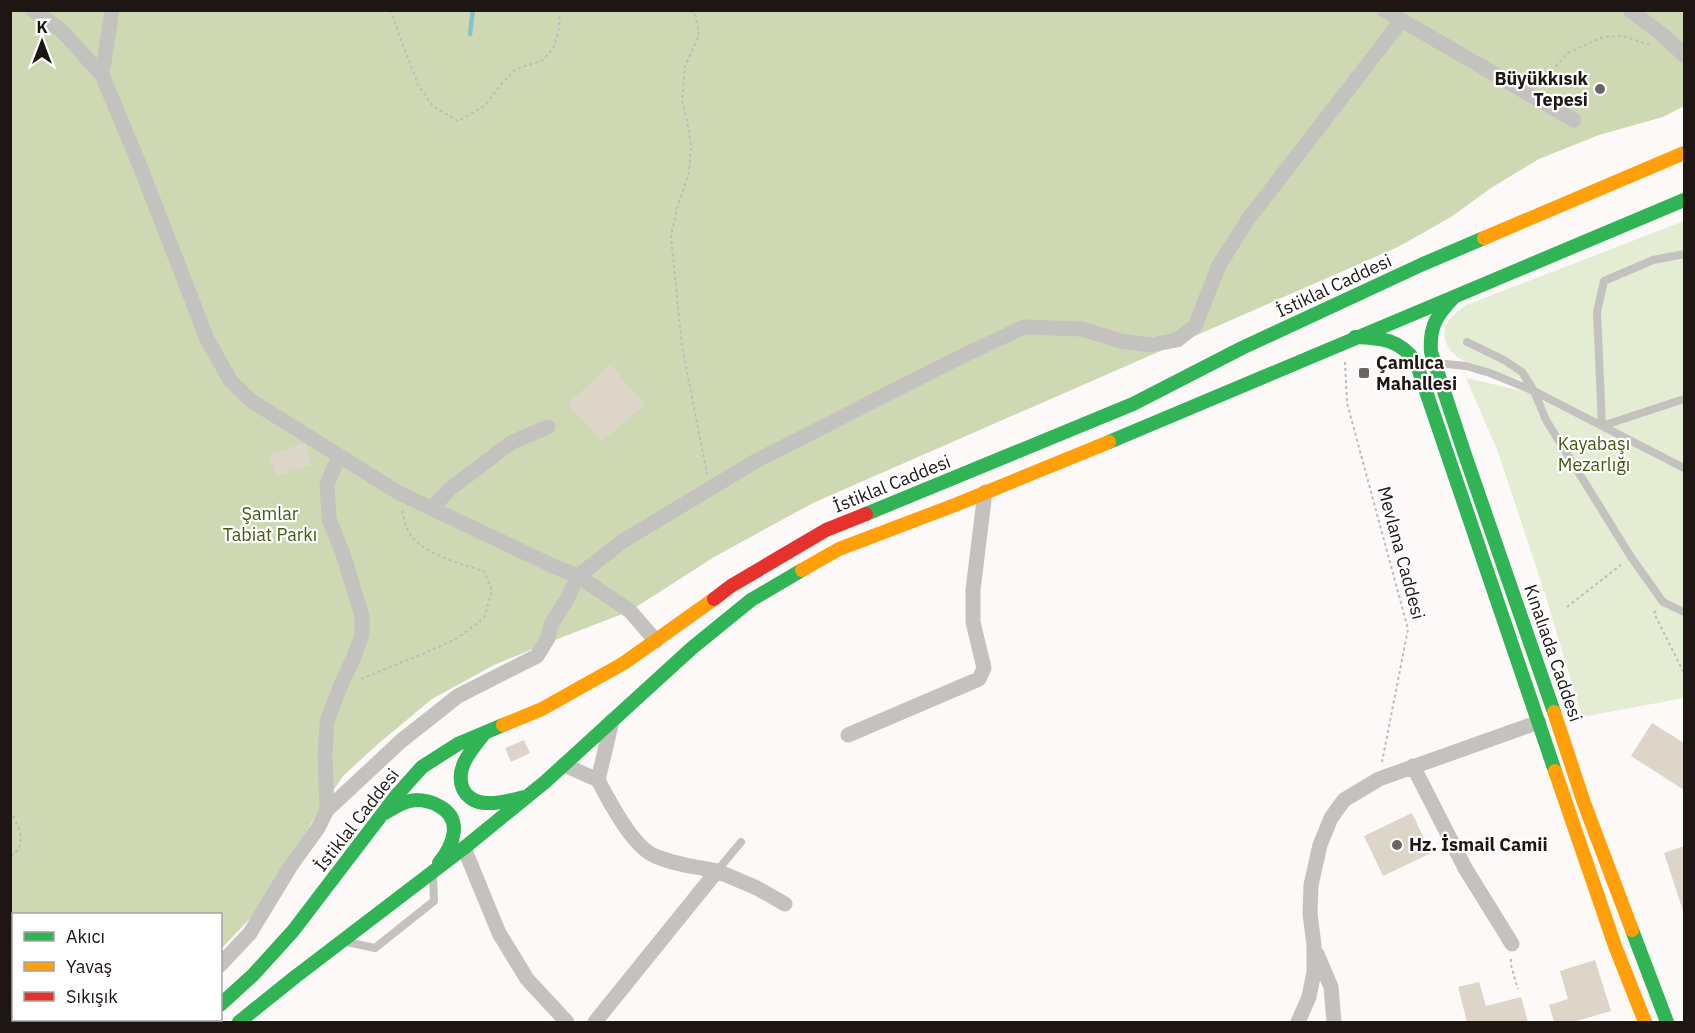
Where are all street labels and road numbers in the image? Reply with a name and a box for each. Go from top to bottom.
street label: İstiklal Caddesi [1272,249,1395,322]
street label: İstiklal Caddesi [830,450,954,518]
street label: Mevlana Caddesi [1373,484,1430,622]
street label: Kınalıada Caddesi [1519,581,1588,725]
street label: İstiklal Caddesi [309,764,404,876]

